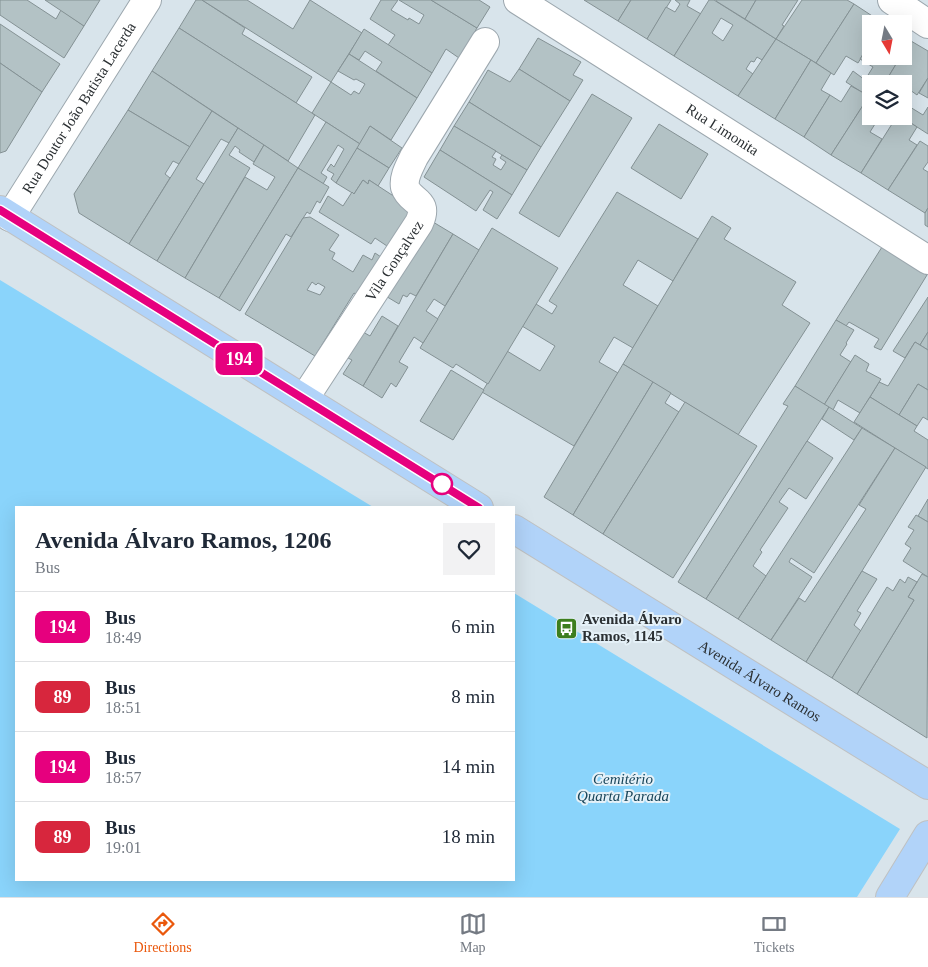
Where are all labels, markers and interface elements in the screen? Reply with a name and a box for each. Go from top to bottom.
north arrow [862,15,912,65]
map controls [862,15,912,125]
street label: Rua Doutor João Batista Lacerda [19,19,139,196]
button: layers [862,75,912,125]
street label: Rua Limonita [683,101,762,159]
street label: Vila Gonçalvez [362,217,427,304]
line badge: 194 [210,343,268,375]
text: 194 [226,349,253,369]
unlabelled marker [431,473,453,495]
button: heart [443,523,495,575]
text: Avenida Álvaro Ramos, 1206 [35,527,331,553]
text: Bus [35,559,60,576]
text: Bus [105,607,136,628]
place label: Avenida Álvaro Ramos, 1145 [582,611,682,644]
text: 6 min [451,616,495,637]
bus stop icon: Avenida Álvaro Ramos, 1145 [554,616,578,640]
text: 194 [49,617,76,637]
text: 18:49 [105,629,141,646]
street label: Avenida Álvaro Ramos [696,637,824,725]
text: Bus [105,677,136,698]
text: 8 min [451,686,495,707]
text: 89 [54,687,72,707]
text: 18:51 [105,699,141,716]
text: Bus [105,747,136,768]
text: 14 min [442,756,495,777]
text: 194 [49,757,76,777]
text: 18:57 [105,769,141,786]
park label: Cemitério Quarta Parada [577,771,669,804]
text: Bus [105,817,136,838]
text: 18 min [442,826,495,847]
text: 89 [54,827,72,847]
text: 19:01 [105,839,141,856]
tab: Directions [133,910,192,956]
tab: Map [459,910,487,956]
tab: Tickets [754,910,795,956]

